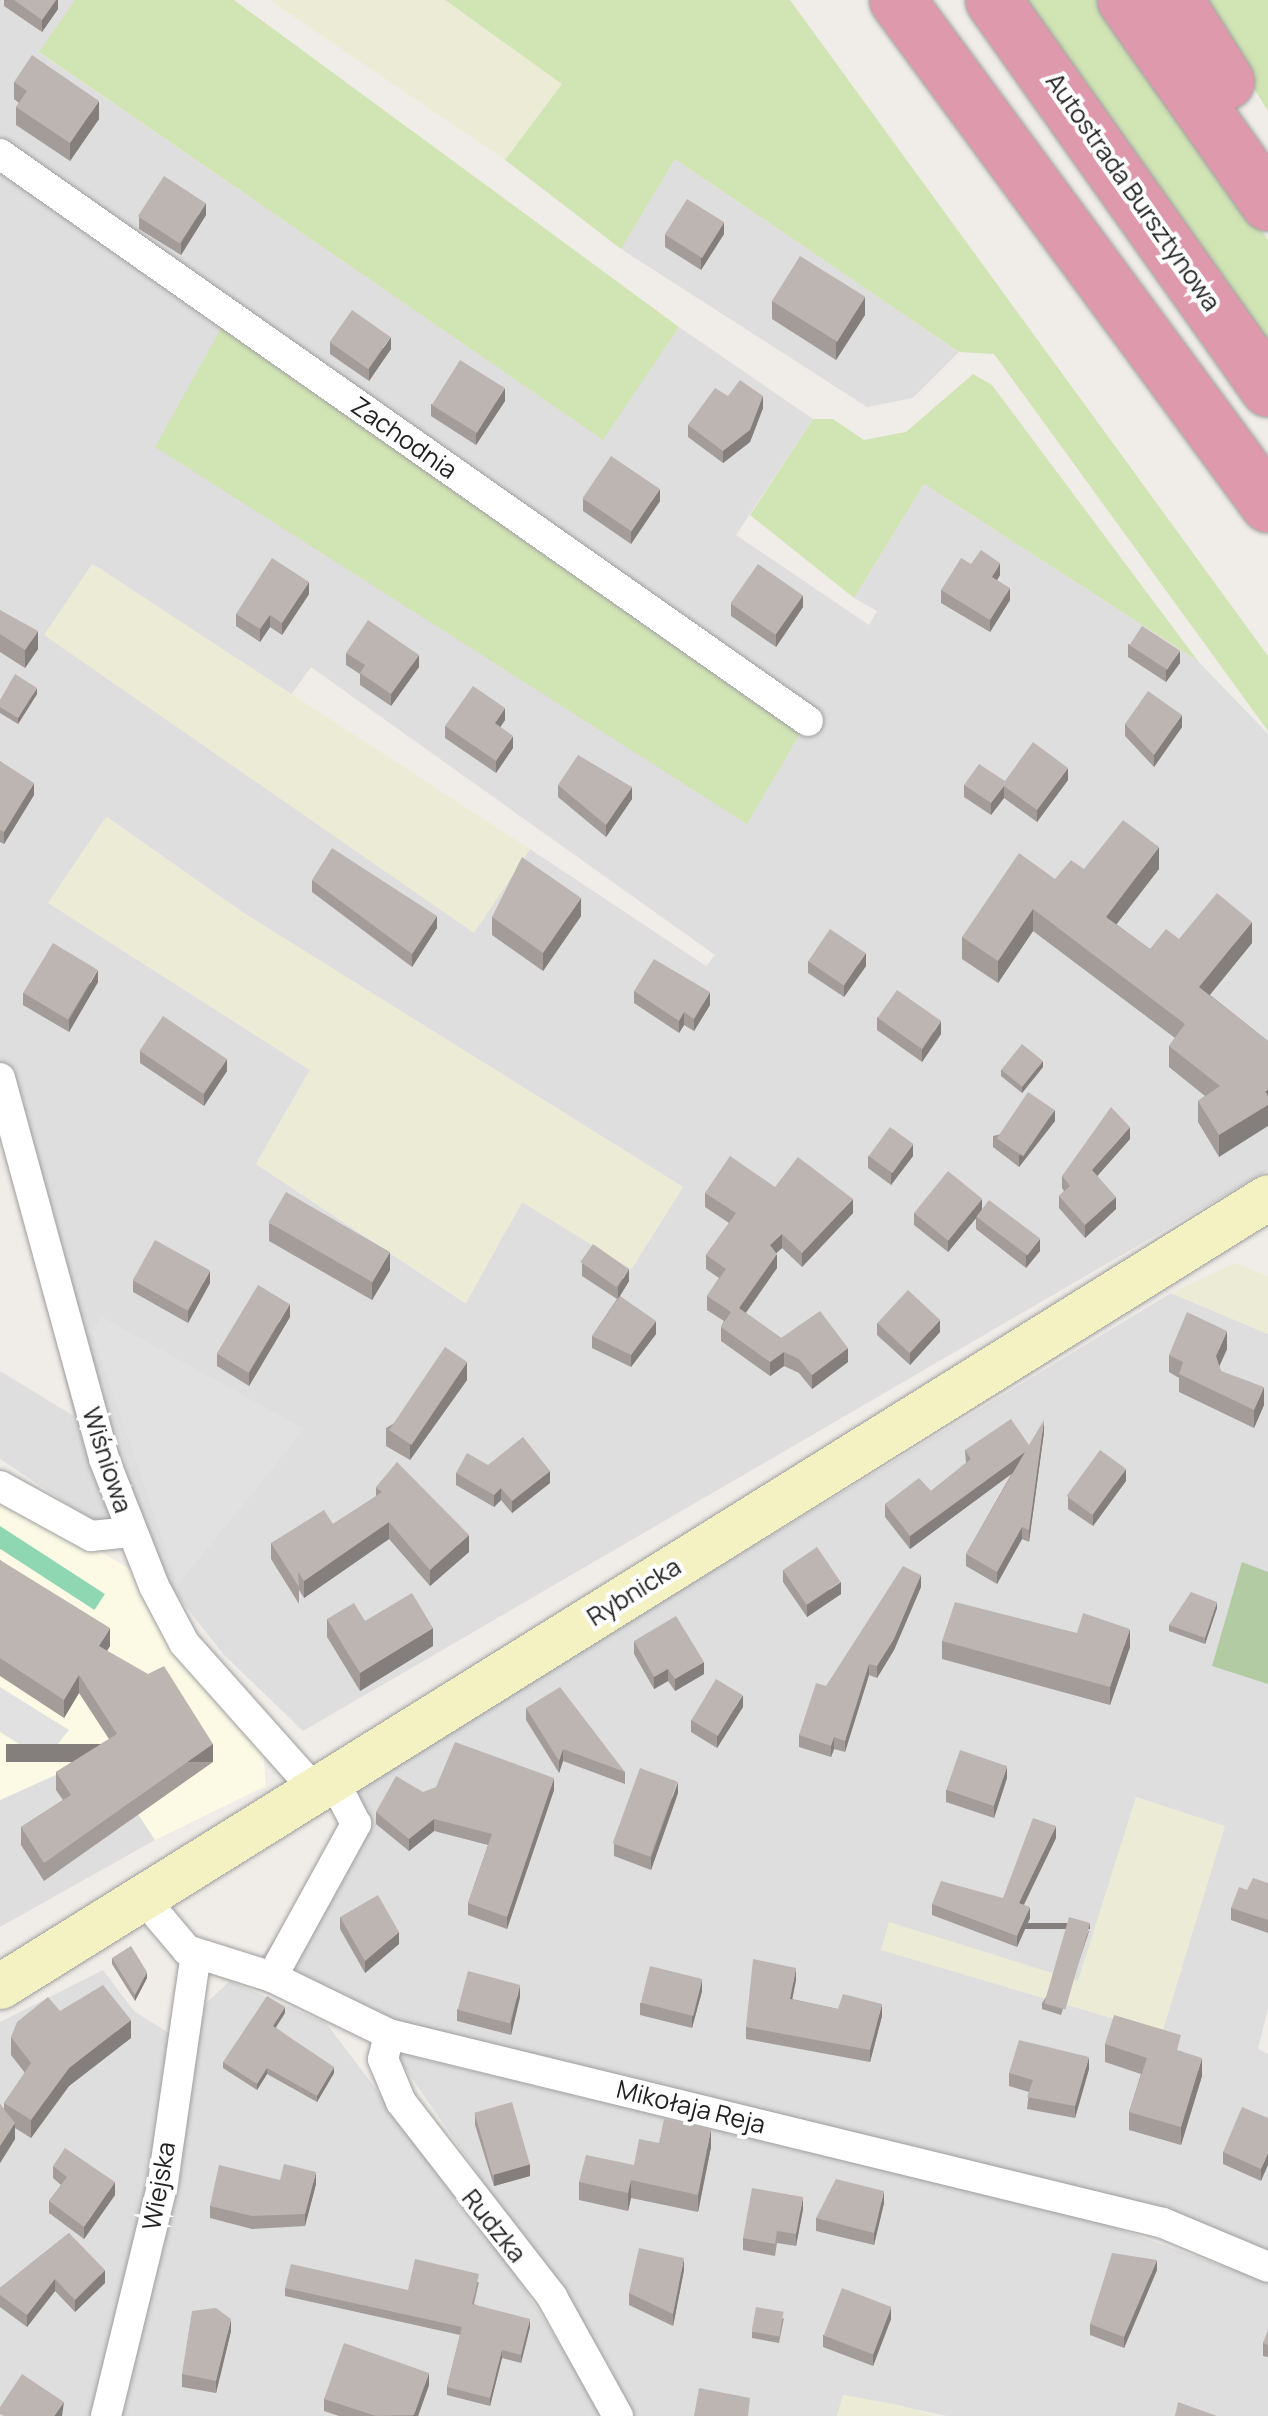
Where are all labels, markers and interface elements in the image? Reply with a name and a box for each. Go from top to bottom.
street label: Autostrada Bursztynowa [1039,67,1227,317]
street label: Zachodnia [345,391,463,485]
street label: Wiśniowa [76,1403,138,1517]
street label: Rybnicka [582,1552,686,1632]
street label: Mikołaja Reja [614,2074,768,2140]
street label: Wiejska [136,2140,182,2232]
street label: Rudzka [456,2184,532,2268]

